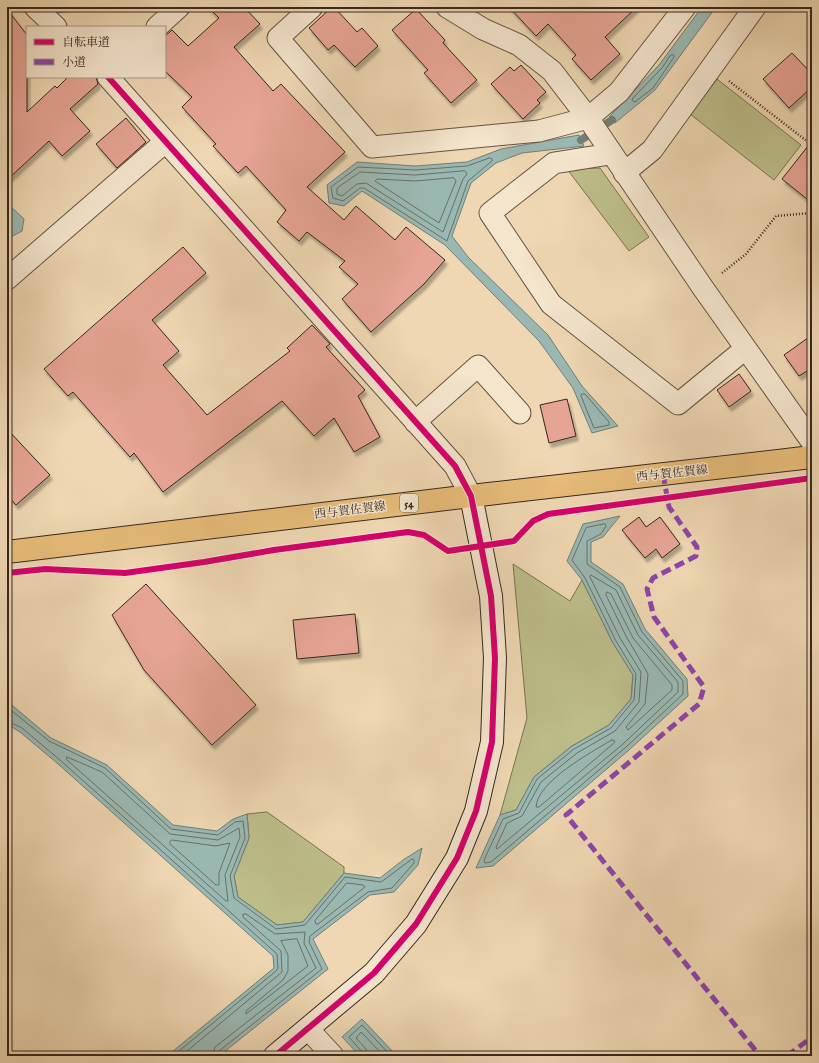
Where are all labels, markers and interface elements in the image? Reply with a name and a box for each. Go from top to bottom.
legend [26,26,166,78]
text: 自転車道 [62,35,110,50]
text: 小道 [62,55,86,70]
street label: 西与賀佐賀線 [635,462,709,485]
road number: 54 [400,494,418,512]
street label: 西与賀佐賀線 [313,499,387,522]

